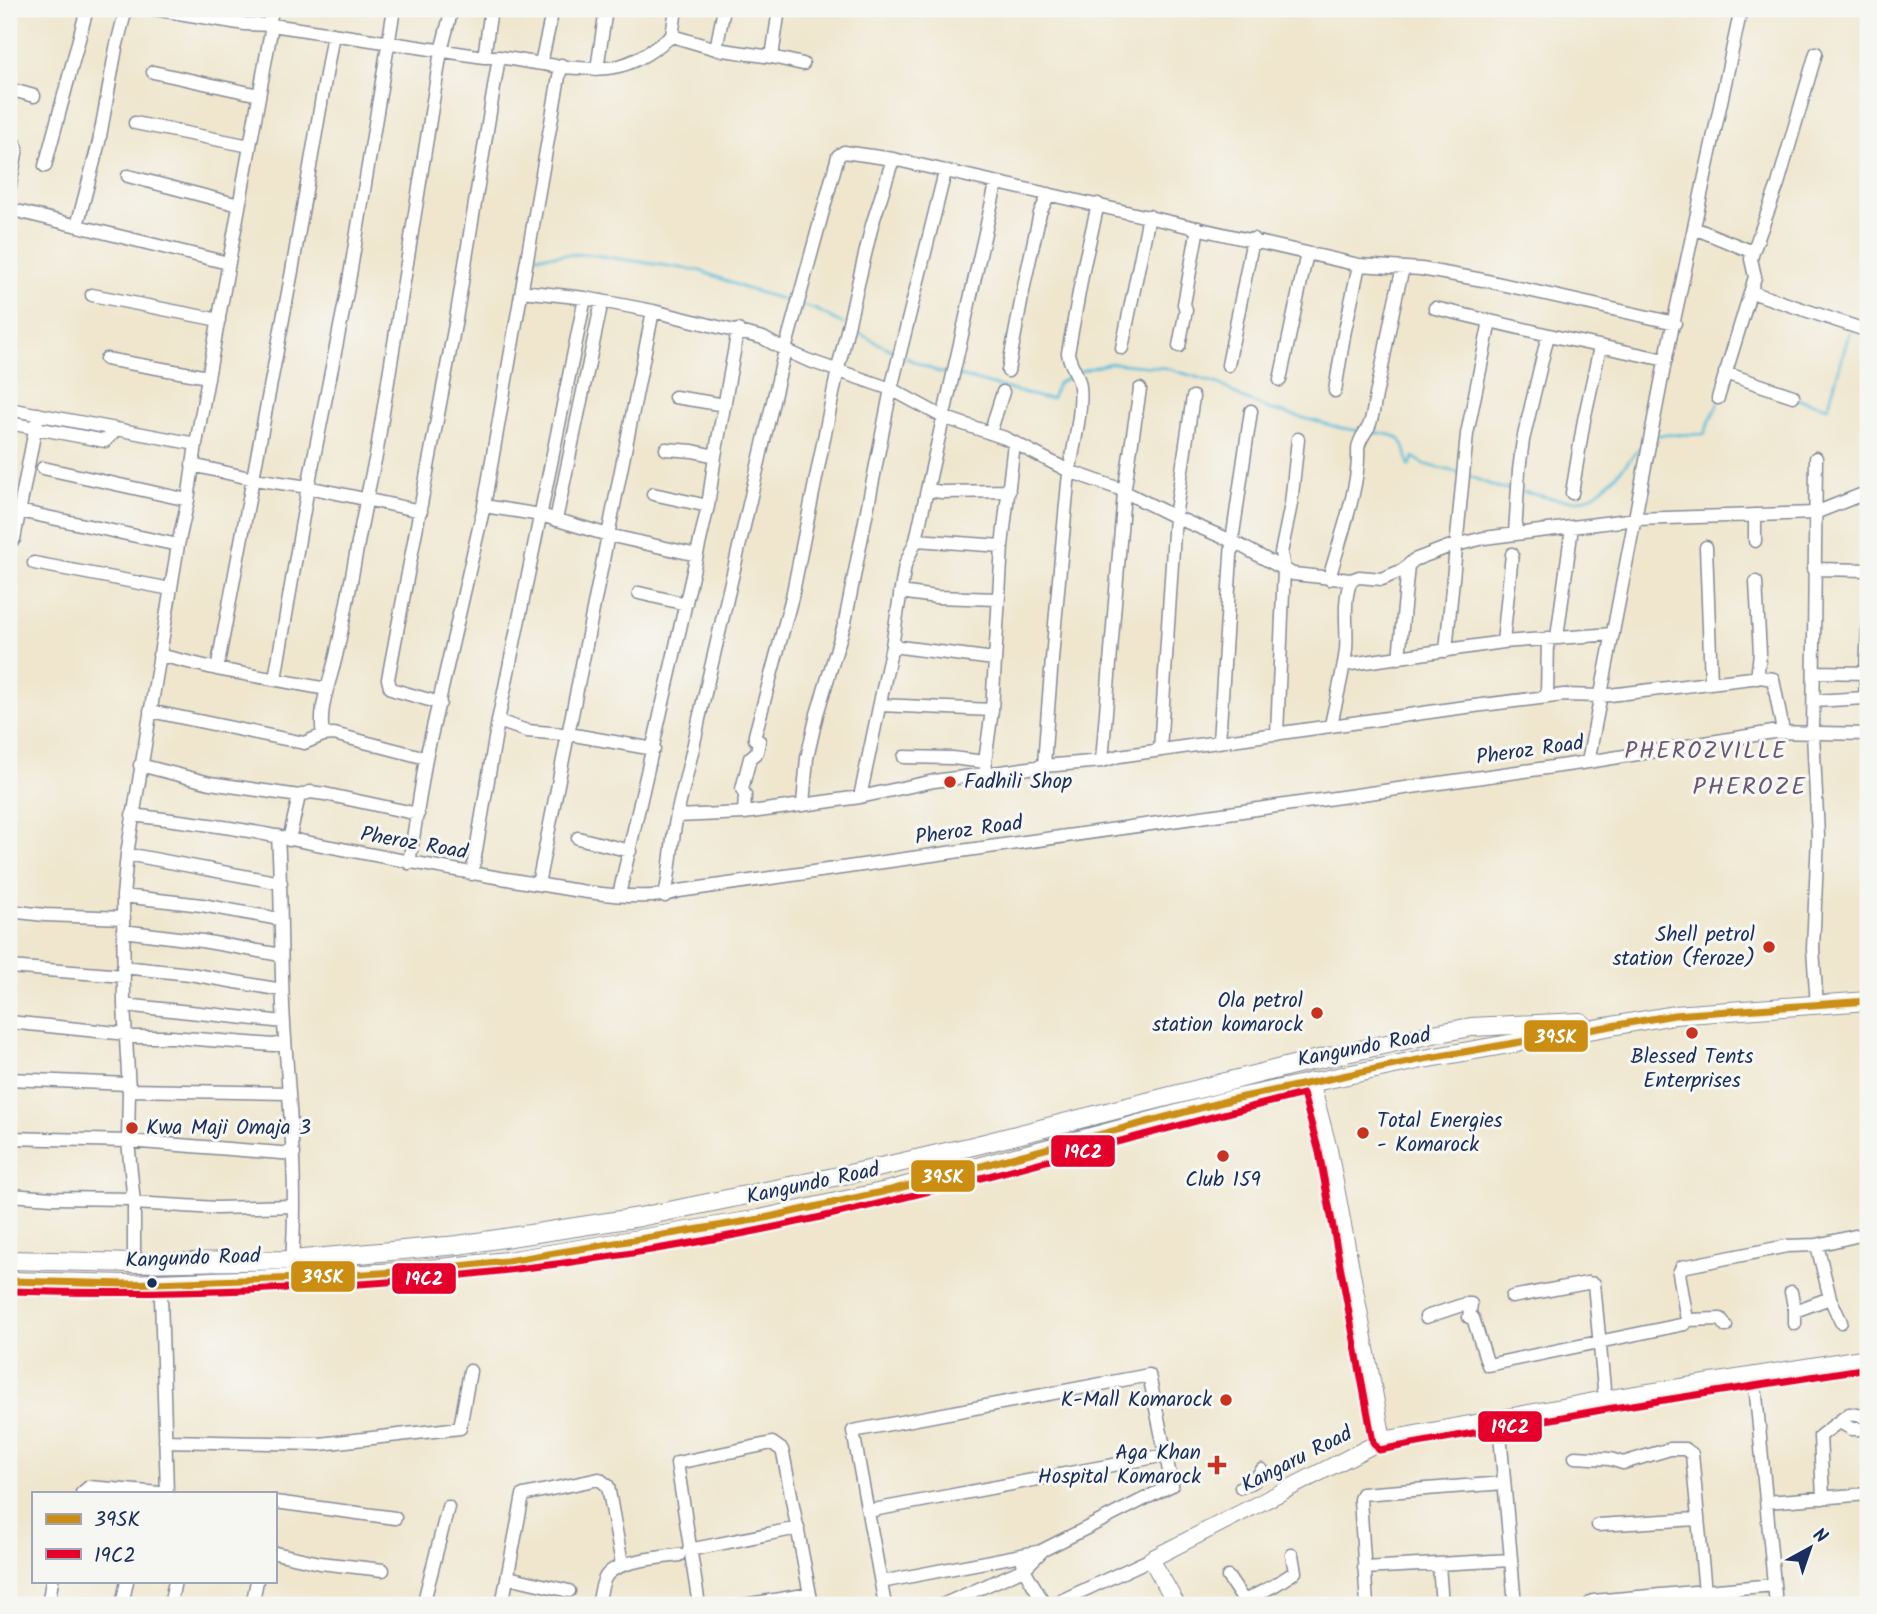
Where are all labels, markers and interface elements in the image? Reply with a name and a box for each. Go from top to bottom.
street label: Pheroz Road [1474,727,1586,775]
district label: PHEROZVILLE [1624,734,1788,770]
place label: Fadhili Shop [964,766,1072,799]
district label: PHEROZE [1693,768,1807,807]
marker: Fadhili Shop [942,774,958,790]
street label: Pheroz Road [913,807,1025,855]
street label: Pheroz Road [358,818,471,870]
place label: Shell petrol station (feroze) [1613,919,1755,976]
marker: Shell petrol station (feroze) [1761,939,1777,955]
place label: Ola petrol station komarock [1152,985,1303,1042]
marker: Ola petrol station komarock [1309,1005,1325,1021]
street label: Kangundo Road [1294,1019,1434,1077]
line badge: 39SK [1523,1019,1589,1053]
text: 39SK [1534,1023,1577,1053]
marker: Blessed Tents Enterprises [1684,1025,1700,1041]
place label: Blessed Tents Enterprises [1630,1041,1754,1098]
place label: Total Energies - Komarock [1377,1105,1503,1162]
place label: Kwa Maji Omaja 3 [146,1112,311,1145]
marker: Kwa Maji Omaja 3 [124,1120,140,1136]
marker: Total Energies - Komarock [1355,1125,1371,1141]
line badge: 19C2 [1050,1134,1116,1168]
text: 19C2 [1064,1138,1102,1168]
marker: Club 159 [1215,1148,1231,1164]
street label: Kangundo Road [743,1154,883,1214]
line badge: 39SK [910,1159,976,1193]
text: 39SK [921,1163,964,1193]
place label: Club 159 [1185,1164,1261,1197]
street label: Kangundo Road [125,1240,262,1278]
line badge: 39SK [290,1260,356,1293]
line badge: 19C2 [391,1262,457,1295]
text: 39SK [301,1263,344,1293]
text: 19C2 [405,1265,443,1295]
unlabelled marker [145,1276,159,1290]
place label: K-Mall Komarock [1061,1384,1212,1417]
marker: K-Mall Komarock [1218,1392,1234,1408]
line badge: 19C2 [1477,1410,1543,1443]
text: 19C2 [1491,1413,1529,1443]
street label: Kangaru Road [1236,1418,1359,1502]
place label: Aga Khan Hospital Komarock [1038,1437,1201,1494]
marker: Aga Khan Hospital Komarock [1207,1455,1227,1475]
legend [32,1492,276,1582]
text: 39SK [94,1504,140,1537]
north arrow [1776,1512,1846,1582]
text: N [1805,1521,1834,1552]
text: 19C2 [94,1540,136,1573]

